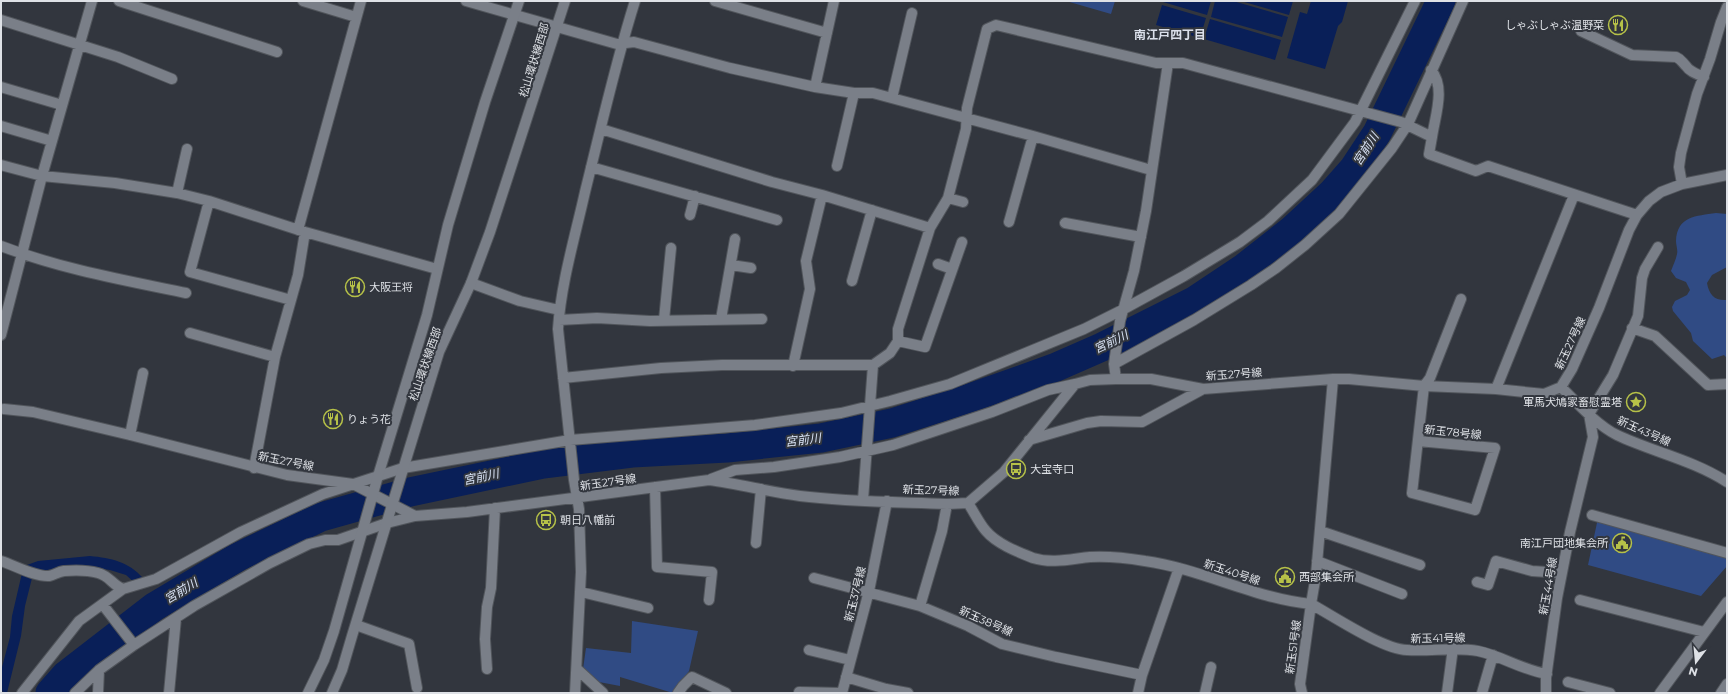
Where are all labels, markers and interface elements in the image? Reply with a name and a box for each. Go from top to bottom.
restaurant icon: しゃぶしゃぶ温野菜 [1607,14,1629,36]
place label: しゃぶしゃぶ温野菜 [1505,18,1604,32]
street label: 松山環状線西部 [516,21,552,99]
district label: 南江戸四丁目 [1134,27,1206,42]
water label: 宮前川 [1349,128,1383,168]
restaurant icon: 大阪王将 [344,276,366,298]
place label: 大阪王将 [369,280,413,294]
street label: 新玉27号線 [1552,314,1588,372]
street label: 松山環状線西部 [406,325,444,403]
water label: 宮前川 [1091,326,1132,356]
street label: 新玉27号線 [1205,365,1263,383]
place icon: 軍馬犬鳩家畜慰霊塔 [1625,391,1647,413]
place label: 軍馬犬鳩家畜慰霊塔 [1523,395,1622,409]
restaurant icon: りょう花 [322,408,344,430]
place label: りょう花 [347,412,391,426]
street label: 新玉43号線 [1615,413,1673,449]
street label: 新玉78号線 [1424,422,1482,442]
water label: 宮前川 [784,430,824,449]
street label: 新玉27号線 [257,449,315,473]
bus stop icon: 大宝寺口 [1005,458,1027,480]
place label: 大宝寺口 [1030,462,1074,476]
water label: 宮前川 [462,465,502,488]
street label: 新玉27号線 [579,471,637,493]
street label: 新玉27号線 [902,482,960,498]
bus stop icon: 朝日八幡前 [535,509,557,531]
place label: 朝日八幡前 [560,513,615,527]
public building icon: 南江戸団地集会所 [1611,532,1633,554]
place label: 南江戸団地集会所 [1520,536,1609,550]
street label: 新玉40号線 [1202,556,1262,588]
street label: 新玉44号線 [1536,556,1560,616]
street label: 新玉37号線 [841,565,869,623]
public building icon: 西部集会所 [1274,566,1296,588]
place label: 西部集会所 [1299,570,1355,584]
water label: 宮前川 [161,574,202,606]
street label: 新玉38号線 [957,603,1015,639]
street label: 新玉51号線 [1282,619,1304,675]
street label: 新玉41号線 [1410,631,1466,645]
north arrow [1676,642,1716,682]
text: N [1687,664,1699,680]

